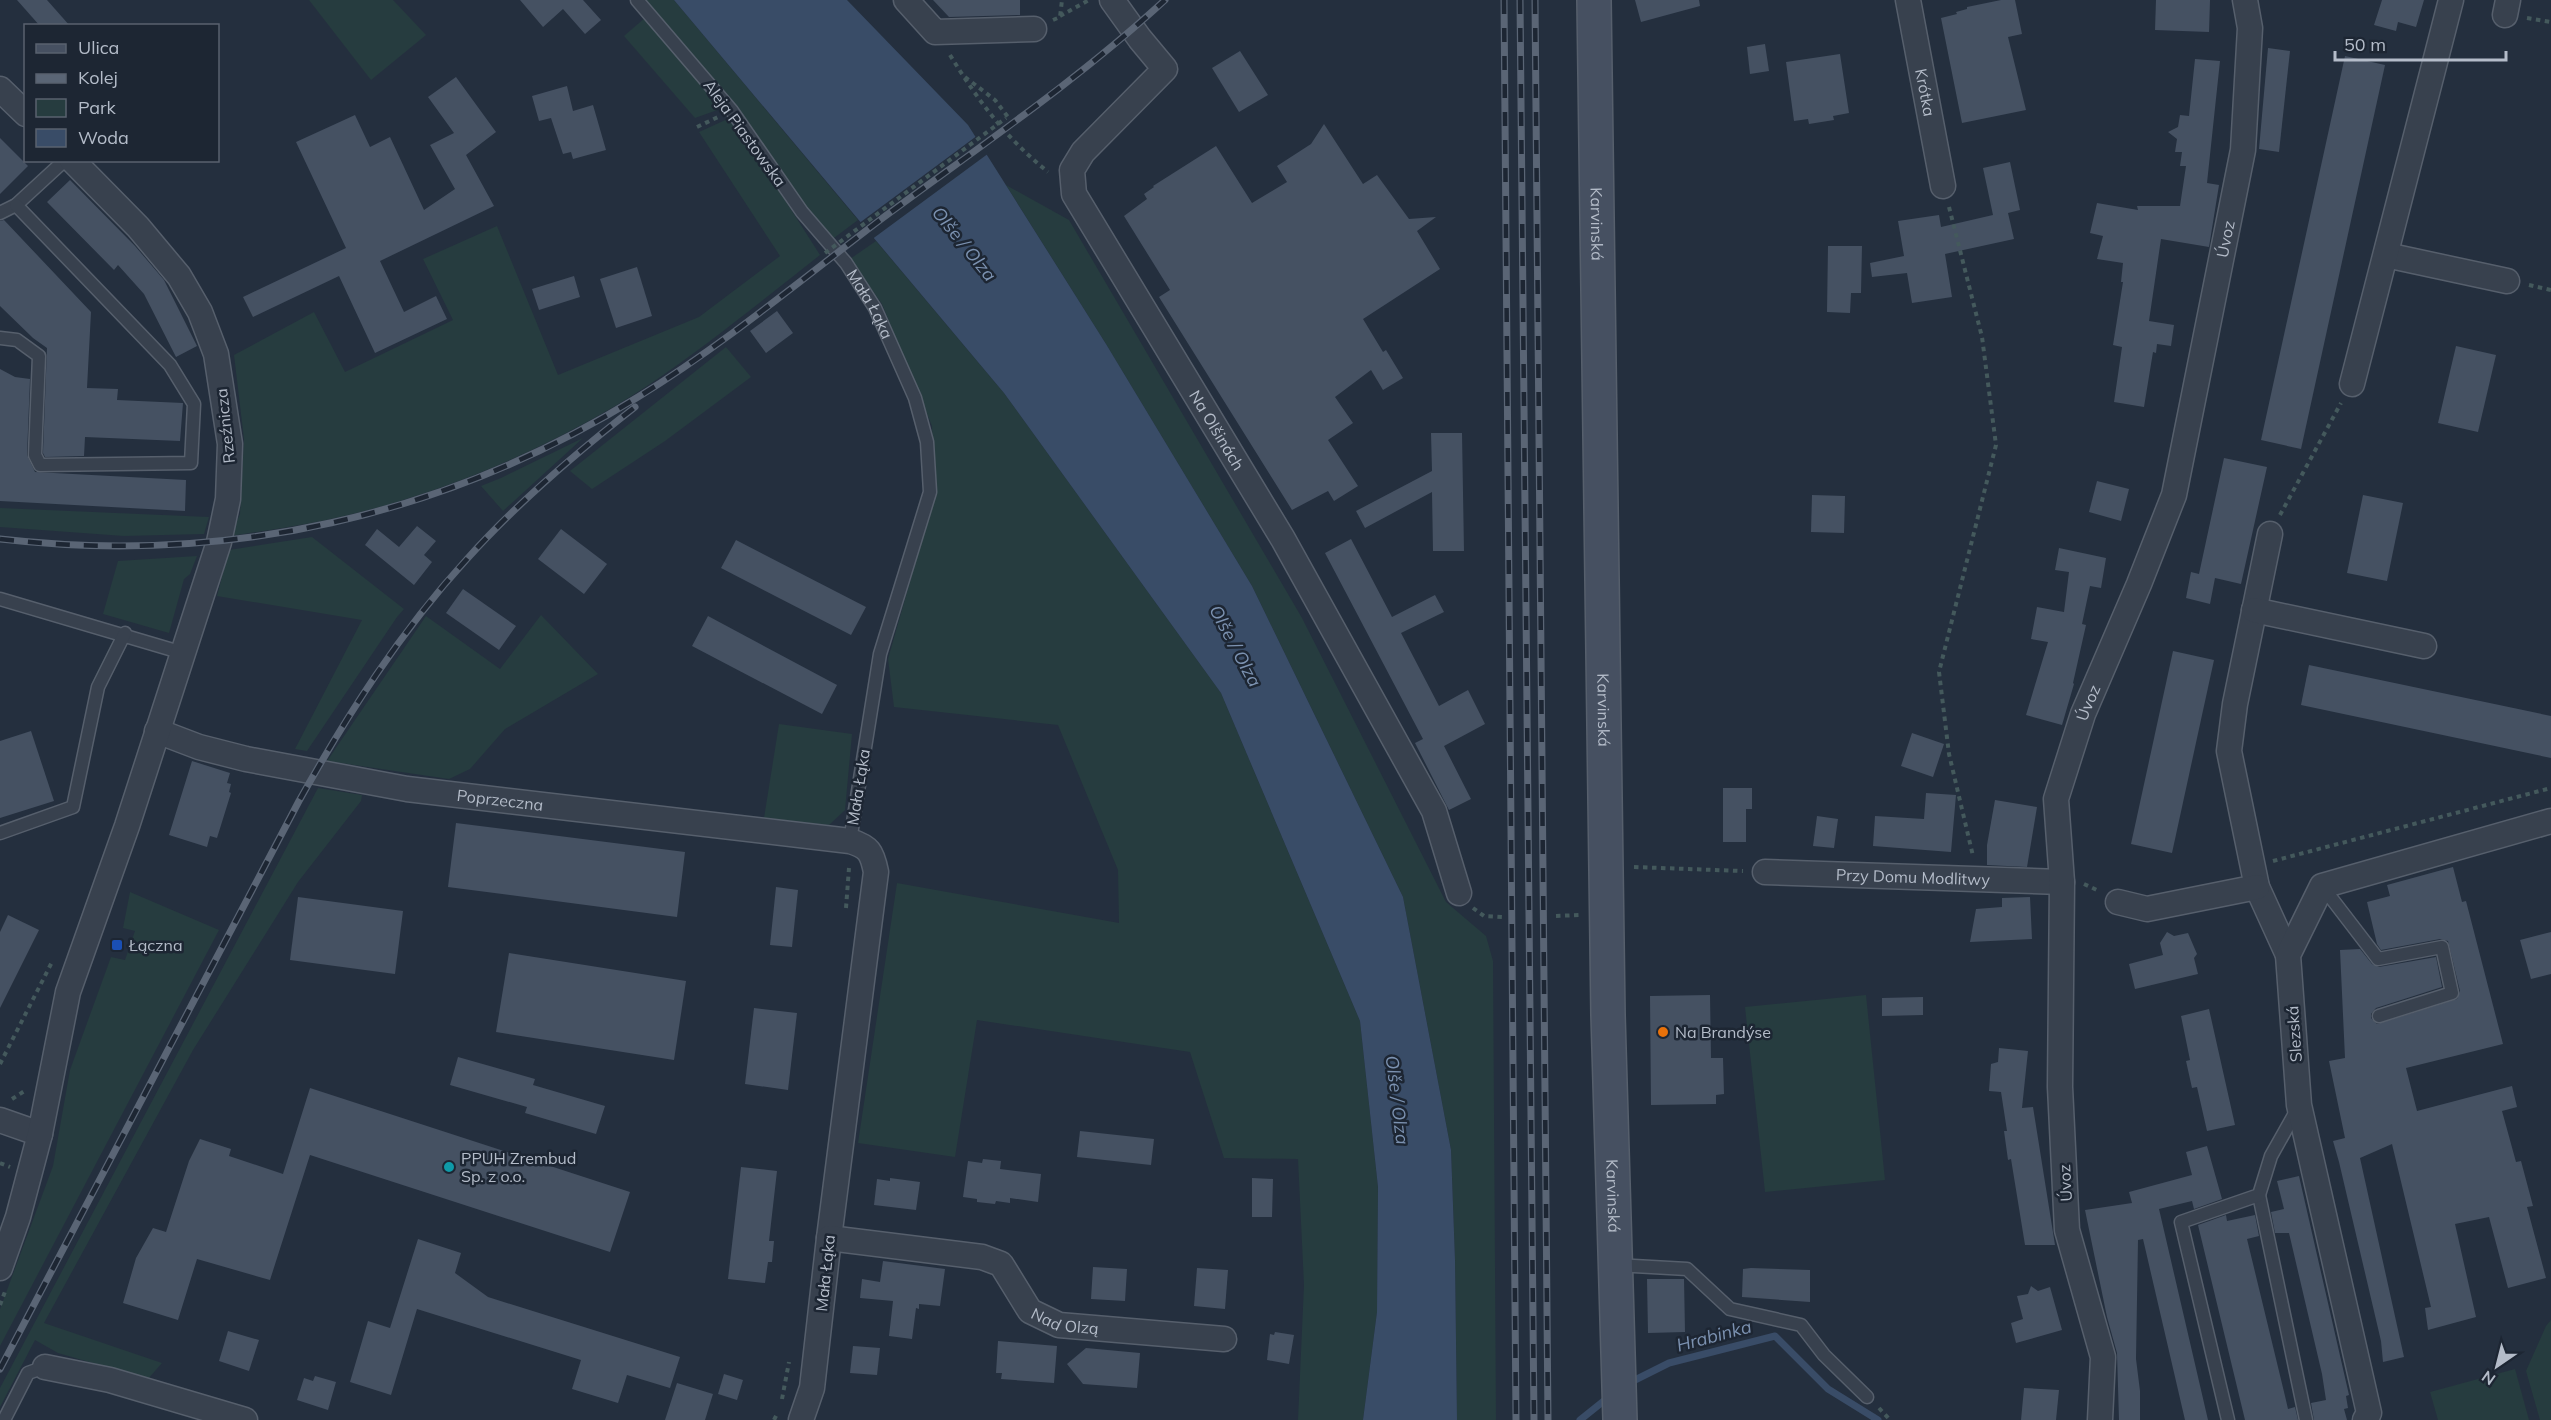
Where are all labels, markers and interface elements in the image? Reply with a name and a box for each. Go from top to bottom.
legend [24,24,219,162]
scale bar [2335,24,2506,62]
text: 50 m [2344,33,2386,56]
text: Ulica [78,36,119,59]
text: Kolej [78,66,118,89]
street label: Krótka [1911,67,1940,118]
street label: Aleja Piastowska [699,76,791,190]
text: Park [78,96,117,119]
text: Woda [78,126,129,149]
street label: Karvinská [1587,187,1608,261]
water label: Olše / Olza [927,202,1002,286]
street label: Úvoz [2212,219,2239,259]
street label: Mała Łąka [843,265,897,342]
street label: Na Olšinách [1185,386,1249,474]
street label: Rzeźnicza [211,388,239,464]
water label: Olše / Olza [1204,601,1267,691]
street label: Karvinská [1593,673,1614,747]
street label: Úvoz [2072,682,2104,723]
street label: Mała Łąka [842,747,874,827]
street label: Poprzeczna [456,785,544,815]
street label: Przy Domu Modlitwy [1836,864,1991,890]
place label: Łączna [128,935,183,955]
marker: Łączna [110,938,124,952]
street label: Slezská [2282,1005,2306,1063]
place label: Na Brandýse [1675,1022,1771,1042]
marker: Na Brandýse [1656,1025,1670,1039]
water label: Olše / Olza [1381,1054,1414,1146]
place label: PPUH Zrembud Sp. z o.o. [461,1148,576,1186]
street label: Karvinská [1602,1159,1624,1233]
marker: PPUH Zrembud Sp. z o.o. [442,1160,456,1174]
street label: Úvoz [2054,1164,2076,1202]
street label: Mała Łąka [811,1234,839,1312]
street label: Nad Olzą [1028,1303,1100,1338]
water label: Hrabinka [1674,1314,1754,1357]
north arrow [2467,1336,2527,1396]
text: N [2478,1367,2499,1390]

